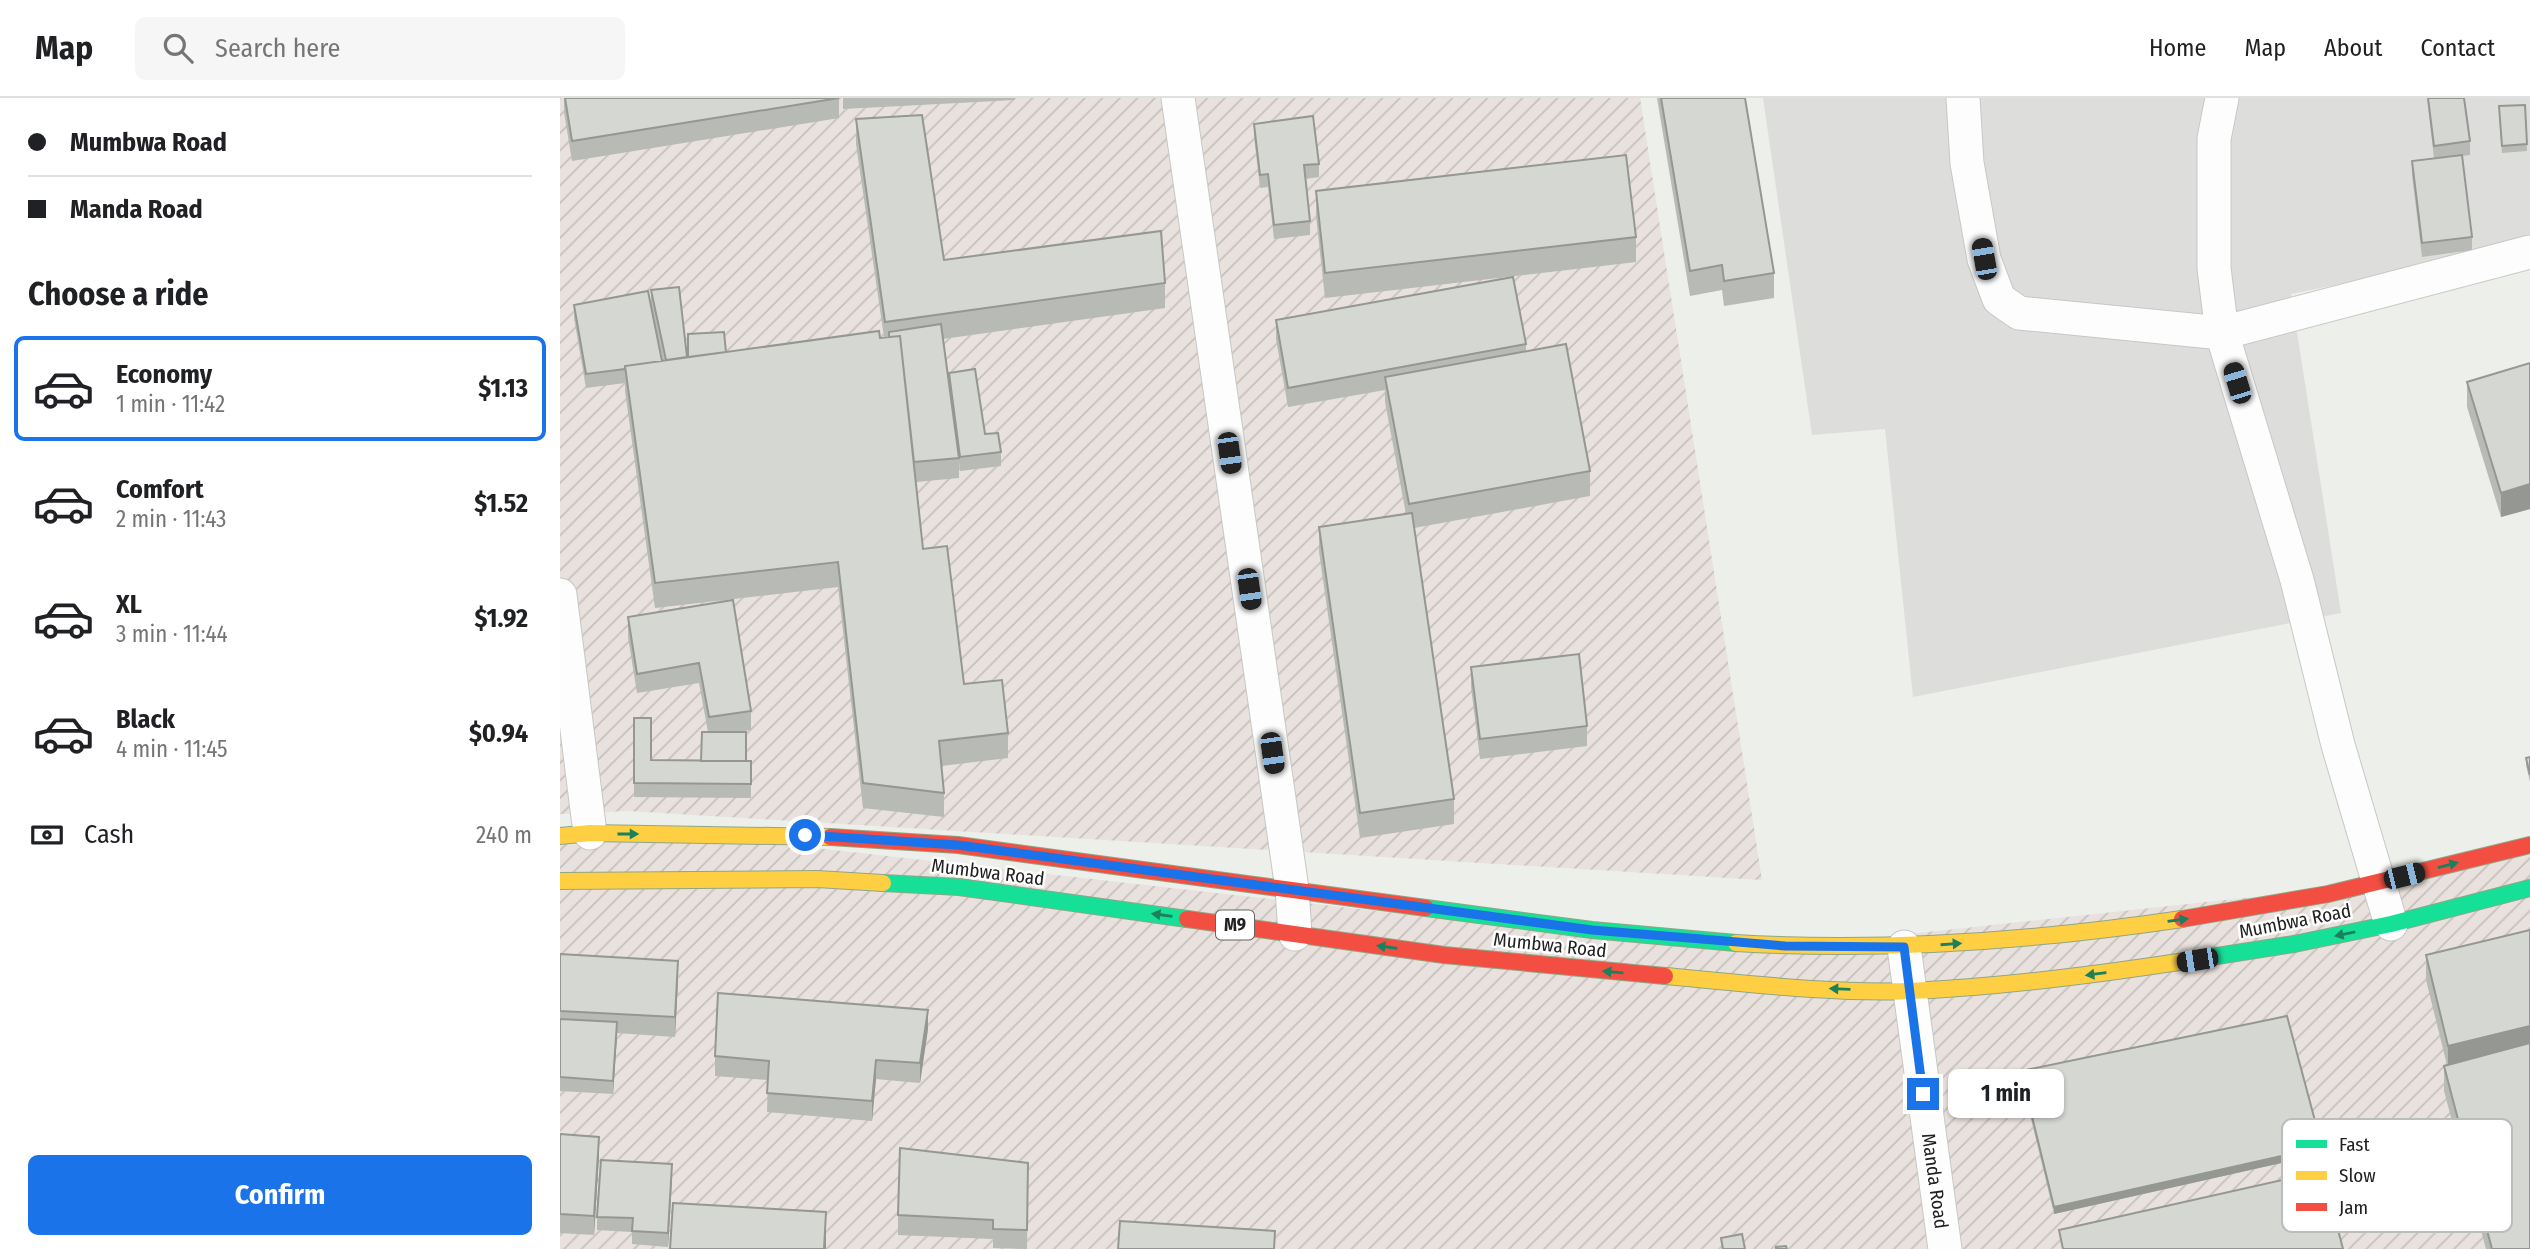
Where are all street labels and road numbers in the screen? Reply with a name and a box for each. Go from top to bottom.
street label: Mumbwa Road [930,854,1046,890]
street label: Mumbwa Road [2237,899,2353,943]
road number: M9 [1216,910,1254,940]
street label: Mumbwa Road [1492,928,1608,962]
street label: Manda Road [1917,1132,1953,1230]

